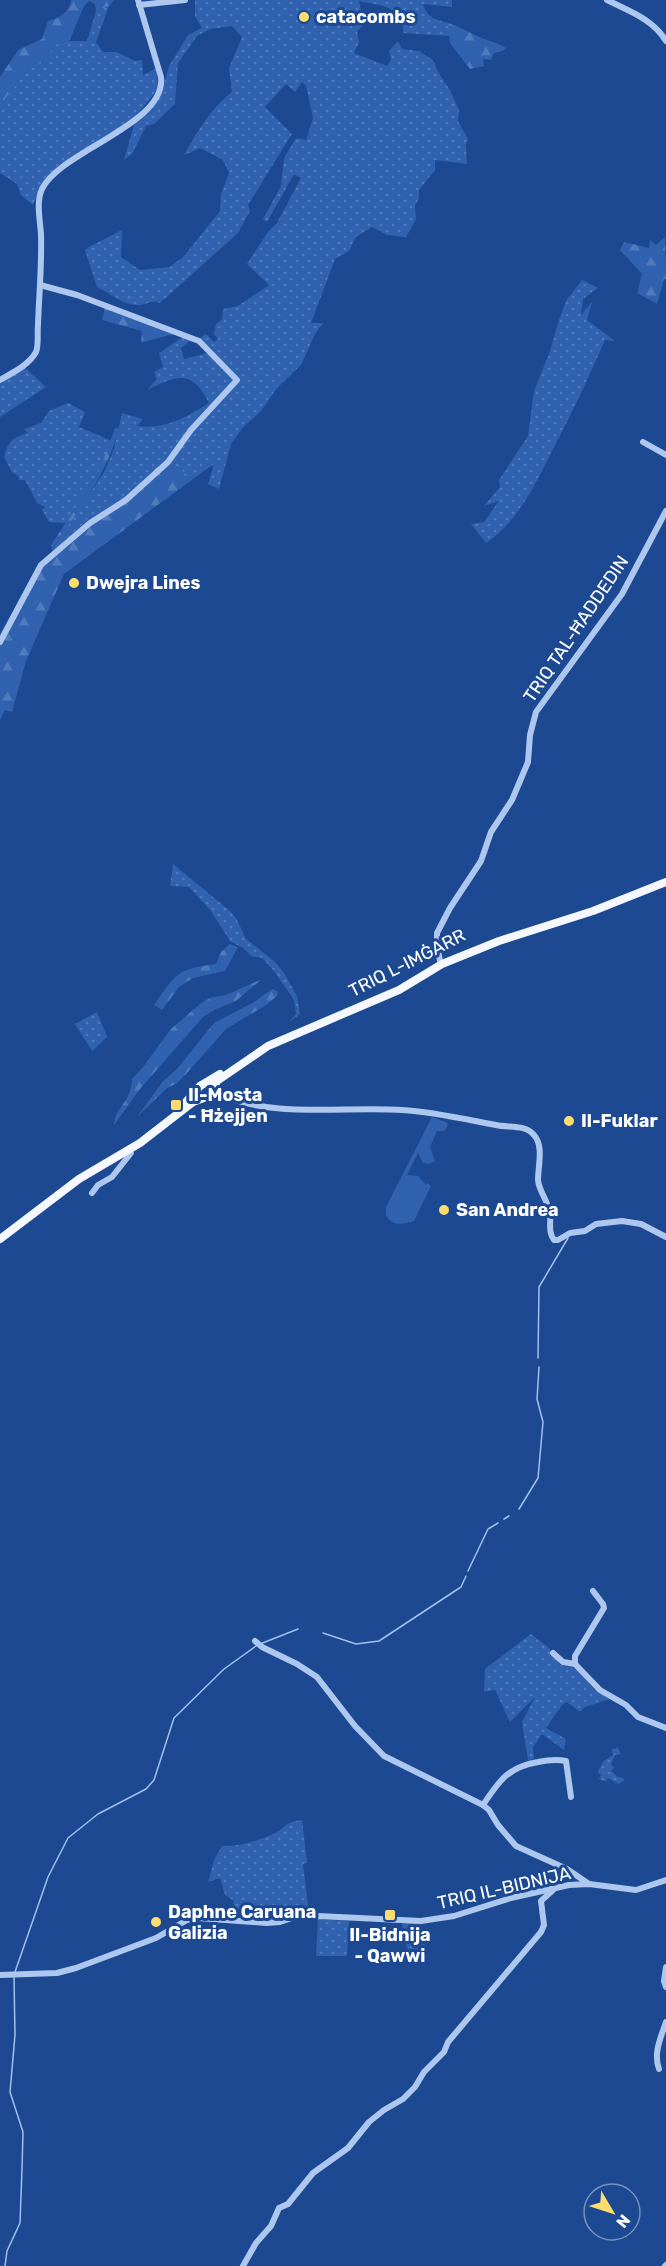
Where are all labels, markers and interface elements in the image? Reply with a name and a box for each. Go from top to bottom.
place label: catacombs [316,6,416,28]
marker: catacombs [297,10,311,24]
street label: TRIQ TAL-ĦADDEDIN [519,551,633,707]
place label: Dwejra Lines [86,572,200,594]
marker: Dwejra Lines [67,576,81,590]
street label: TRIQ L-IMĠARR [345,924,469,1002]
place label: Il-Mosta - Ħżejjen [188,1084,268,1127]
marker: Il-Mosta - Ħżejjen [169,1098,183,1112]
place label: Il-Fuklar [581,1110,658,1132]
marker: Il-Fuklar [562,1114,576,1128]
place label: San Andrea [456,1199,559,1221]
marker: San Andrea [437,1203,451,1217]
street label: TRIQ IL-BIDNIJA [435,1862,573,1914]
place label: Daphne Caruana Galizia [168,1901,316,1944]
marker: Il-Bidnija - Qawwi [383,1908,397,1922]
marker: Daphne Caruana Galizia [149,1915,163,1929]
place label: Il-Bidnija - Qawwi [349,1924,431,1967]
north arrow [582,2182,642,2242]
text: N [612,2211,634,2232]

